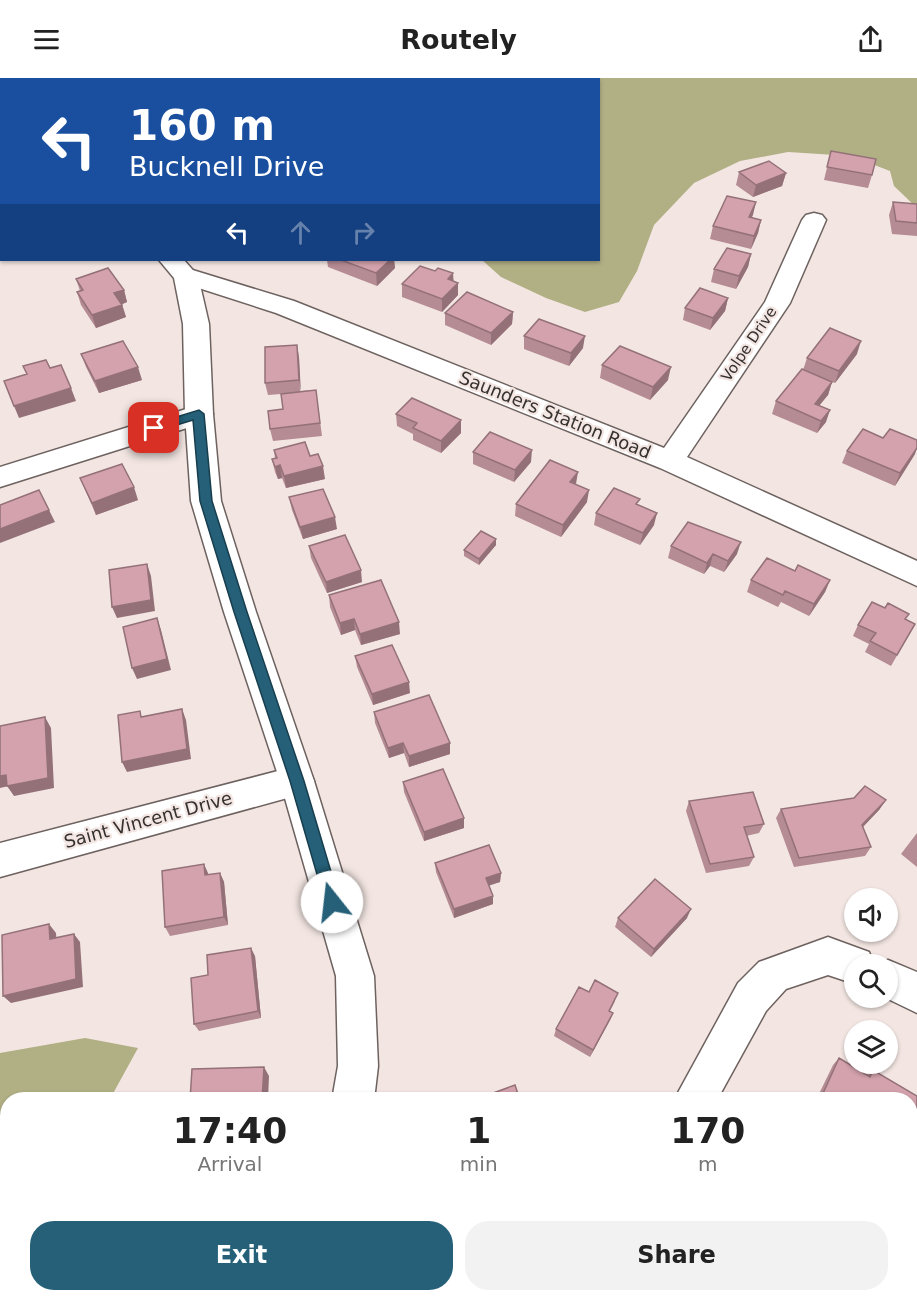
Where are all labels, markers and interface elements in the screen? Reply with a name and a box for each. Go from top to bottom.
icon: menu [30,23,63,56]
icon: share [854,23,887,56]
text: Routely [400,24,517,55]
text: 160 m [129,101,275,150]
icon: left [30,102,108,180]
text: Bucknell Drive [129,151,324,182]
icon: left [221,216,254,249]
icon: ahead [284,216,317,249]
icon: right [347,216,380,249]
street label: Volpe Drive [718,303,780,385]
street label: Saunders Station Road [456,366,654,463]
pin [128,402,179,453]
icon: arrive [137,411,170,444]
street label: Saint Vincent Drive [62,787,234,852]
position arrow [300,870,364,934]
map controls [844,888,898,1074]
button: sound [844,888,898,942]
button: search [844,954,898,1008]
button: layers [844,1020,898,1074]
text: 17:40 [173,1110,287,1151]
text: 1 [466,1110,491,1151]
text: 170 [670,1110,745,1151]
text: Arrival [197,1152,262,1176]
text: min [460,1152,498,1176]
text: m [698,1152,718,1176]
button: Exit [30,1221,453,1290]
button: Share [465,1221,888,1290]

